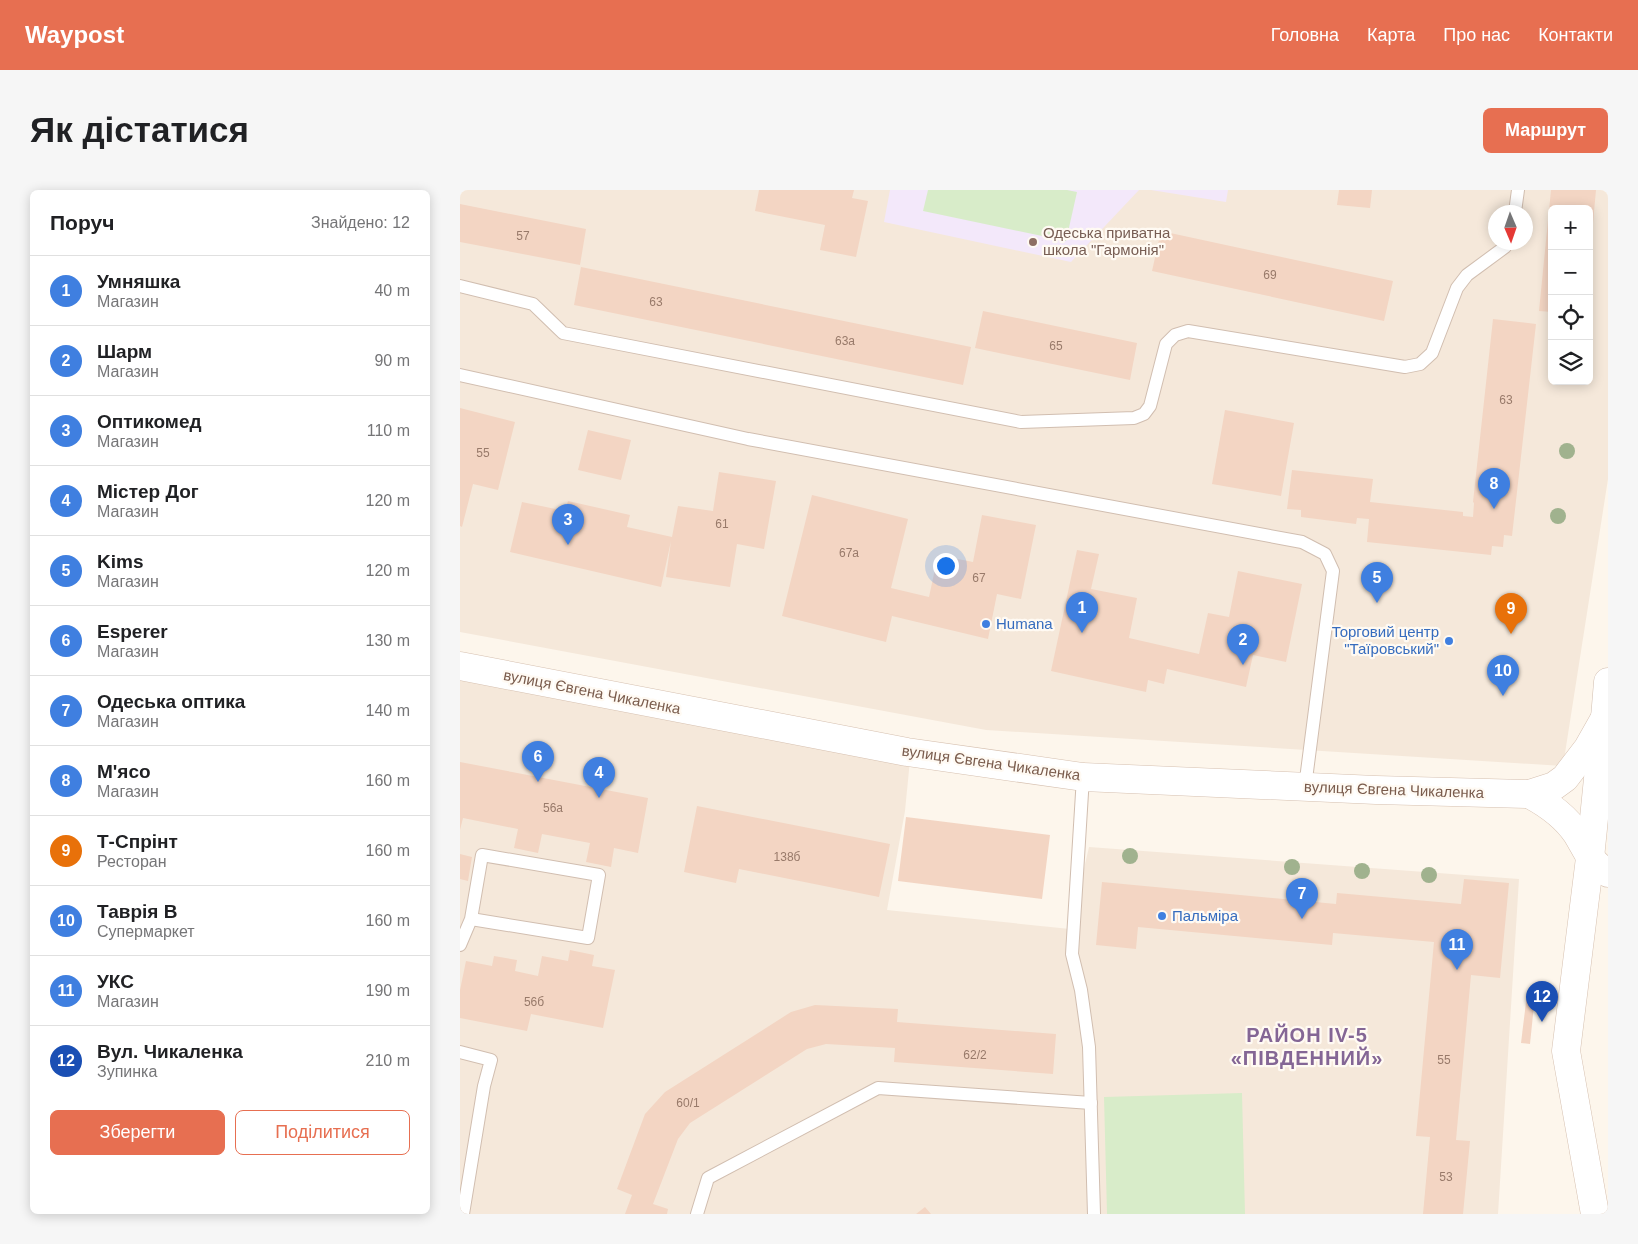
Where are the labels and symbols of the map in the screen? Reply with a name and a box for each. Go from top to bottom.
north arrow [1488,205,1533,250]
place label: Одеська приватна школа "Гармонія" [1043,224,1171,258]
house number: 57 [516,229,530,243]
marker: Одеська приватна школа "Гармонія" [1027,236,1039,248]
house number: 69 [1263,268,1277,282]
house number: 63 [649,295,663,309]
house number: 63а [835,334,855,348]
house number: 65 [1049,339,1063,353]
house number: 63 [1499,393,1513,407]
house number: 55 [476,446,490,460]
pin: 8 [1478,468,1510,509]
pin: 3 [552,504,584,545]
house number: 61 [715,517,729,531]
house number: 67а [839,546,859,560]
your location [933,553,959,579]
pin: 5 [1361,562,1393,603]
house number: 67 [972,571,986,585]
pin: 1 [1066,592,1098,633]
pin: 9 [1495,593,1527,634]
place label: Humana [996,615,1053,632]
marker: Humana [980,618,992,630]
place label: Торговий центр "Таїровський" [1332,623,1439,657]
pin: 2 [1227,624,1259,665]
marker: Торговий центр "Таїровський" [1443,635,1455,647]
pin: 10 [1487,655,1519,696]
street label: вулиця Євгена Чикаленка [502,666,683,717]
pin: 6 [522,741,554,782]
street label: вулиця Євгена Чикаленка [901,742,1082,784]
pin: 4 [583,757,615,798]
street label: вулиця Євгена Чикаленка [1304,778,1485,801]
house number: 56а [543,801,563,815]
house number: 138б [774,850,801,864]
pin: 7 [1286,878,1318,919]
place label: Пальміра [1172,907,1239,924]
marker: Пальміра [1156,910,1168,922]
pin: 11 [1441,929,1473,970]
pin: 12 [1526,981,1558,1022]
house number: 56б [524,995,544,1009]
district label: РАЙОН IV-5 «ПІВДЕННИЙ» [1231,1023,1383,1069]
house number: 62/2 [963,1048,987,1062]
house number: 55 [1437,1053,1451,1067]
house number: 60/1 [676,1096,700,1110]
house number: 53 [1439,1170,1453,1184]

